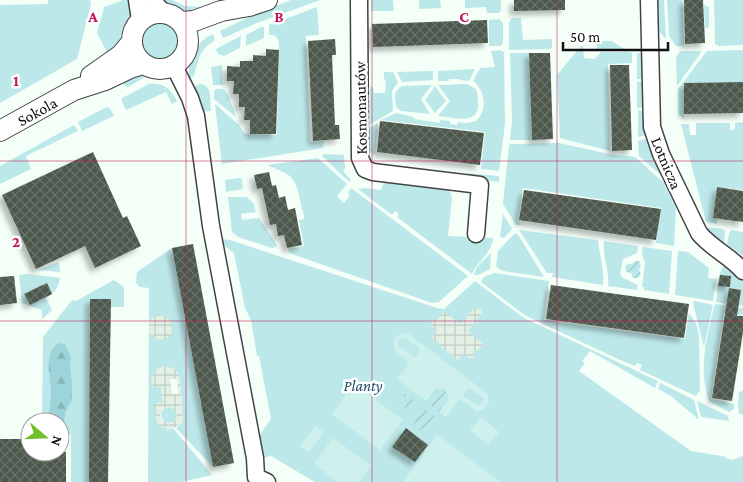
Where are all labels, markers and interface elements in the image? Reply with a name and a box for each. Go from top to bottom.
text: A [87,8,98,25]
text: B [274,8,284,25]
text: C [459,8,469,25]
scale bar [563,20,668,52]
text: 50 m [570,29,600,45]
street label: Kosmonautów [351,61,370,155]
text: 1 [13,72,19,89]
street label: Sokola [15,93,60,129]
street label: Lotnicza [648,135,685,192]
text: 2 [12,233,20,250]
park label: Planty [344,377,383,395]
north arrow [20,412,70,462]
text: N [48,434,66,449]

